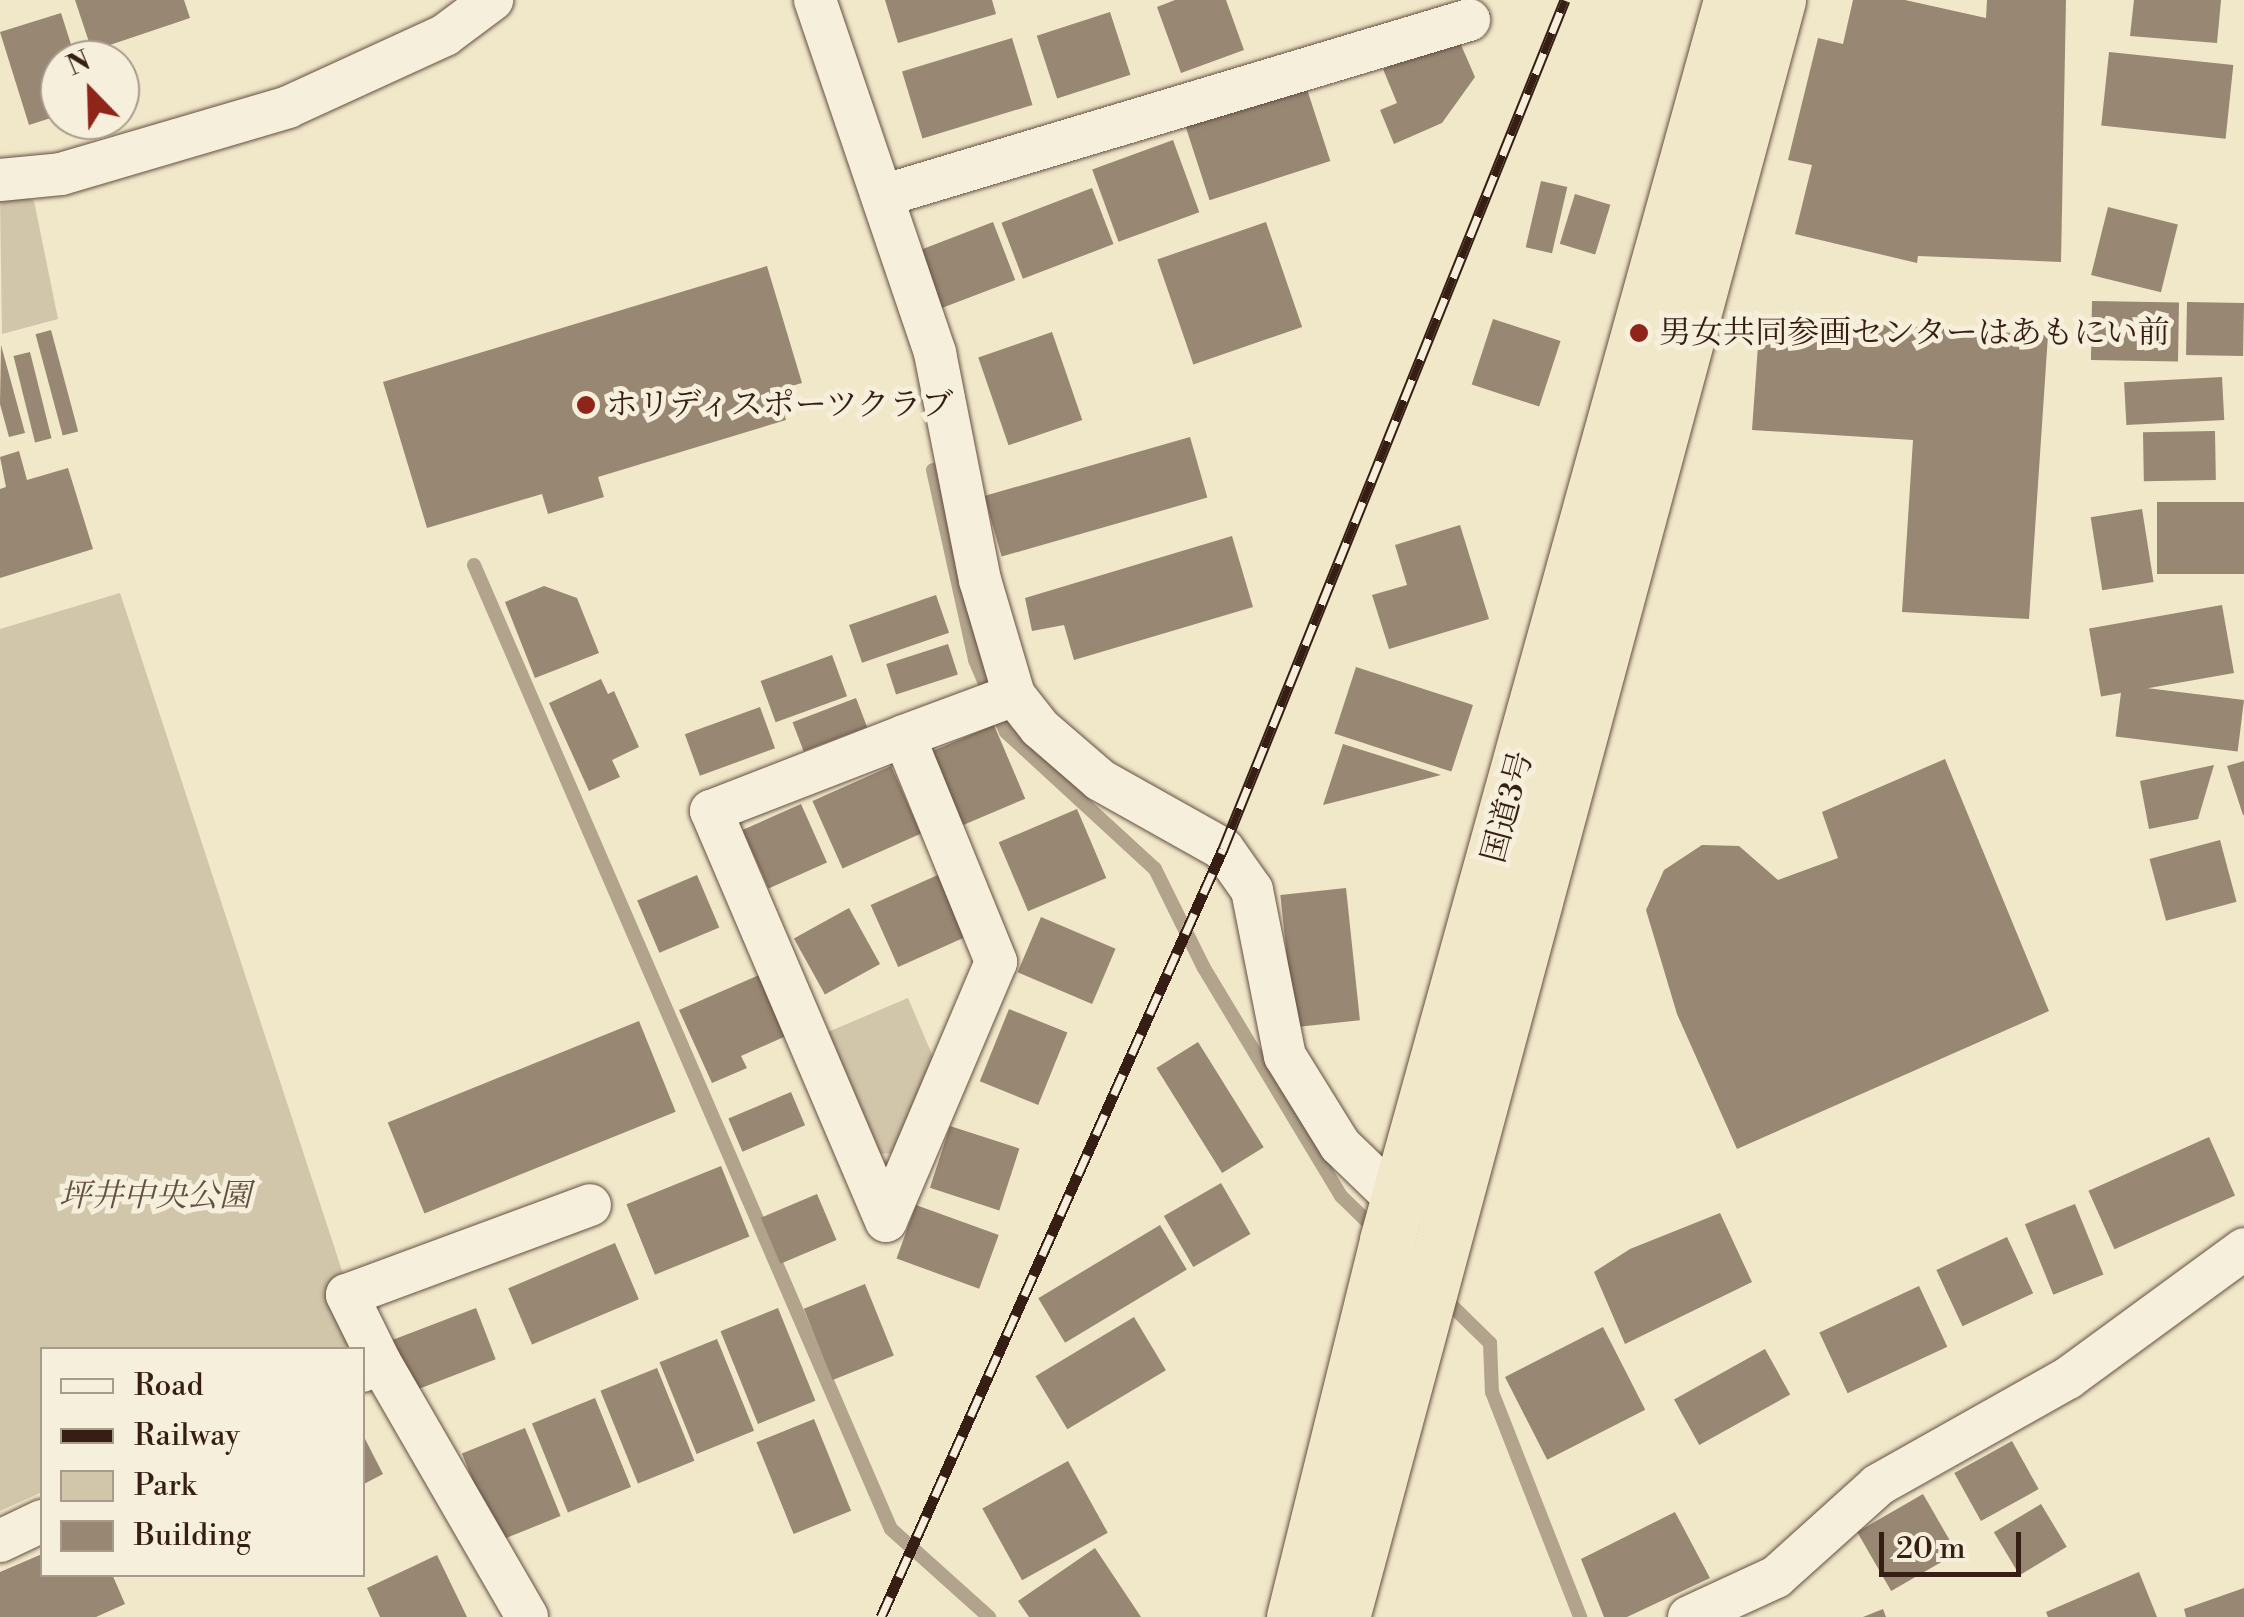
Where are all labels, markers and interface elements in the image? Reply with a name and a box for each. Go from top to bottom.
north arrow [40,40,140,140]
text: N [62,43,96,84]
place label: 男女共同参画センターはあもにい前 [1659,314,2171,352]
marker: 男女共同参画センターはあもにい前 [1628,322,1650,344]
place label: ホリディスポーツクラブ [606,386,958,424]
marker: ホリディスポーツクラブ [575,394,597,416]
street label: 国道3号 [1475,747,1541,867]
park label: 坪井中央公園 [59,1177,251,1215]
legend [40,1347,365,1577]
text: Road [134,1367,204,1405]
text: Railway [134,1417,240,1455]
text: Park [134,1467,196,1505]
scale bar [1884,1512,2026,1574]
text: Building [134,1517,251,1555]
text: 20 m [1896,1530,1965,1568]

